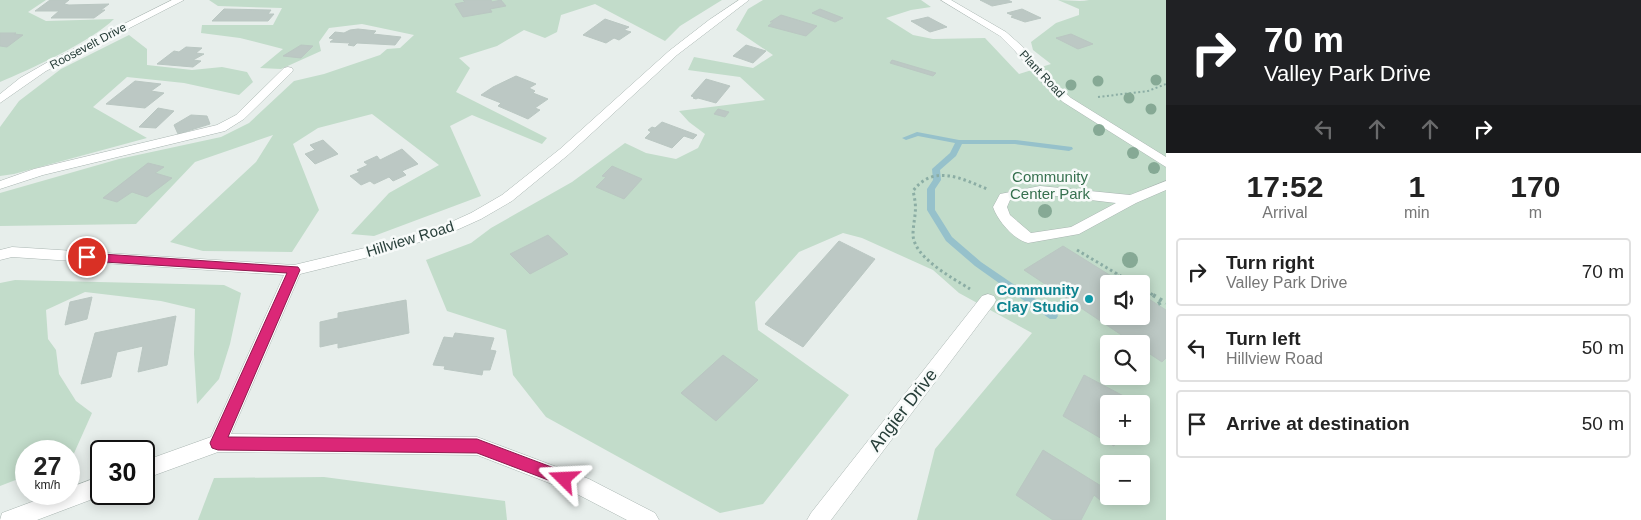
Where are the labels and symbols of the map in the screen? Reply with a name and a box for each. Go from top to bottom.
street label: Roosevelt Drive [47,20,129,72]
street label: Plant Road [1017,48,1067,100]
park label: Community Center Park [1010,168,1091,202]
street label: Hillview Road [364,217,456,260]
pin [66,236,108,278]
place label: Community Clay Studio [996,281,1080,315]
marker: Community Clay Studio [1083,293,1095,305]
street label: Angier Drive [865,365,941,455]
speed limit sign: 30 [90,440,155,505]
position arrow [537,452,589,504]

